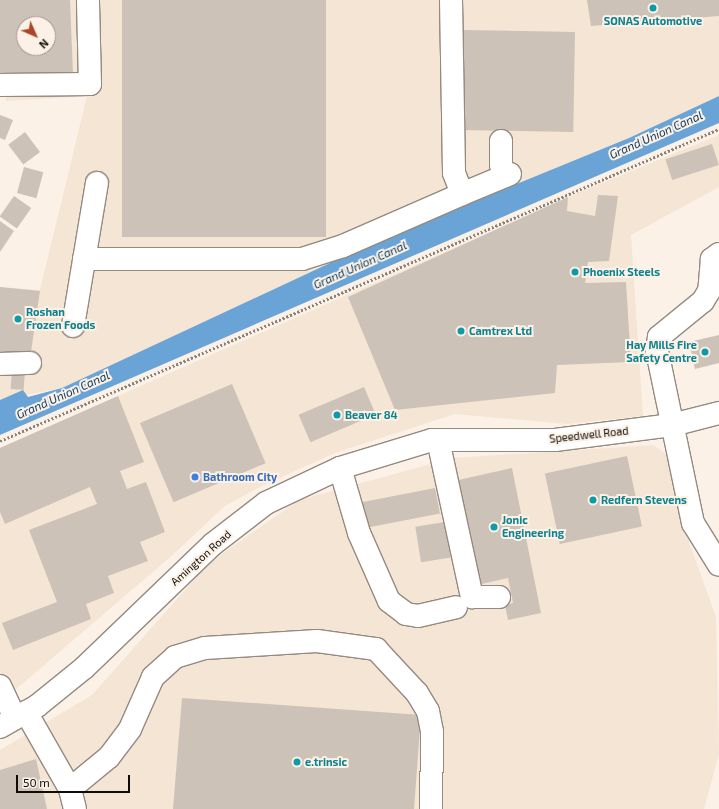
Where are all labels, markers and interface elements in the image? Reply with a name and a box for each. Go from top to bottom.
marker: SONAS Automotive [648,3,658,13]
place label: SONAS Automotive [604,14,702,28]
north arrow [16,16,56,56]
text: N [37,37,52,52]
water label: Grand Union Canal [607,108,705,162]
water label: Grand Union Canal [311,238,409,292]
place label: Phoenix Steels [583,265,660,279]
marker: Phoenix Steels [570,267,580,277]
place label: Roshan Frozen Foods [26,306,95,332]
marker: Roshan Frozen Foods [13,314,23,324]
place label: Camtrex Ltd [469,324,532,338]
marker: Camtrex Ltd [456,326,466,336]
place label: Hay Mills Fire Safety Centre [626,339,697,365]
marker: Hay Mills Fire Safety Centre [700,347,710,357]
water label: Grand Union Canal [14,368,112,422]
place label: Beaver 84 [345,408,398,422]
marker: Beaver 84 [332,410,342,420]
street label: Speedwell Road [549,424,629,446]
place label: Bathroom City [203,470,277,484]
marker: Bathroom City [190,472,200,482]
place label: Redfern Stevens [601,493,687,507]
marker: Redfern Stevens [588,495,598,505]
place label: Jonic Engineering [502,514,564,540]
marker: Jonic Engineering [489,522,499,532]
street label: Amington Road [168,528,234,588]
place label: e.trinsic [305,755,347,769]
marker: e.trinsic [292,757,302,767]
scale bar [18,767,132,793]
text: 50 m [23,775,50,789]

